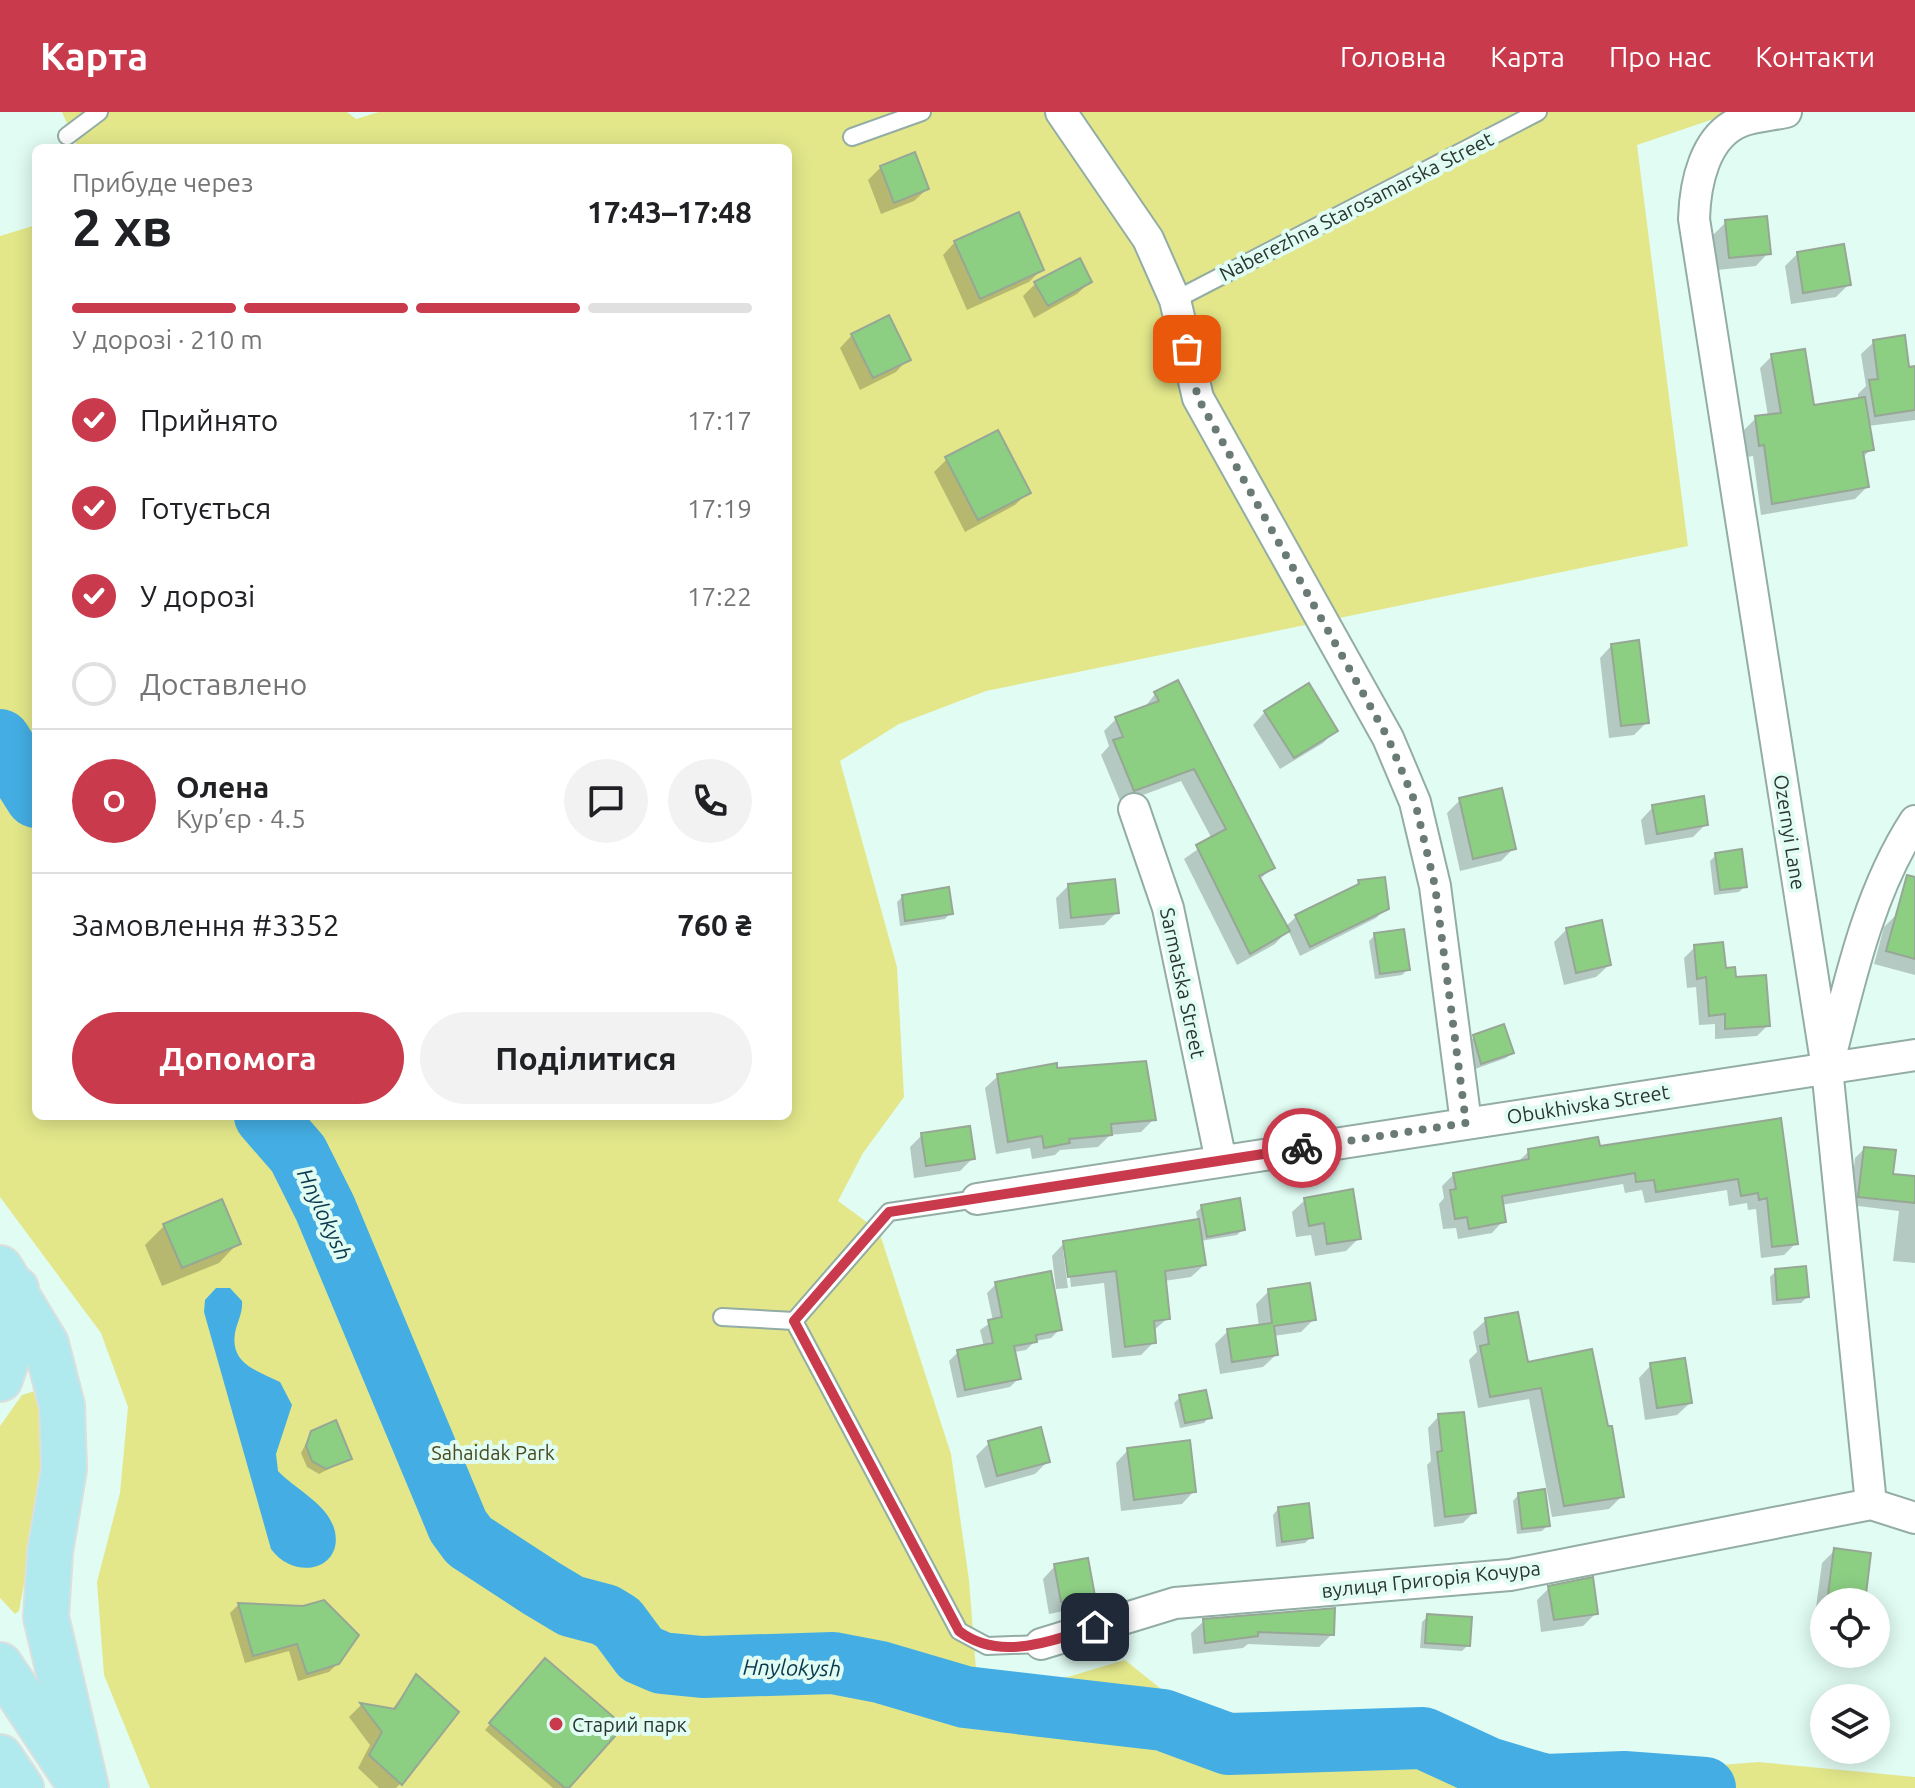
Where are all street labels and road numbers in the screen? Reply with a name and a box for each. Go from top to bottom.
street label: Naberezhna Starosamarska Street [1215,127,1497,285]
street label: Ozernyi Lane [1770,773,1810,891]
street label: Sarmatska Street [1156,906,1210,1060]
street label: Obukhivska Street [1505,1080,1671,1128]
street label: вулиця Григорія Кочура [1320,1556,1542,1602]

